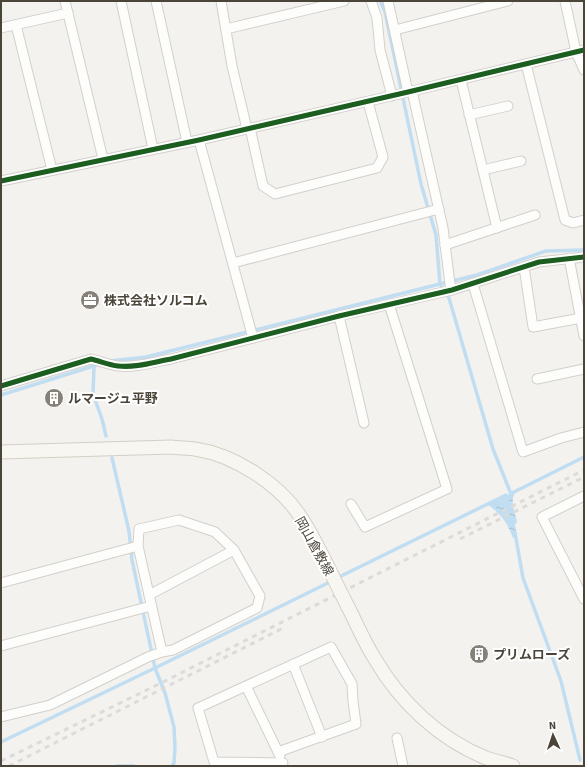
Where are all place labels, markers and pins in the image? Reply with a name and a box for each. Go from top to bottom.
office icon: 株式会社ソルコム [79,289,101,311]
place label: 株式会社ソルコム [104,292,208,310]
building icon: ルマージュ平野 [43,387,65,409]
place label: ルマージュ平野 [68,390,158,408]
building icon: プリムローズ [468,643,490,665]
place label: プリムローズ [493,646,570,664]

